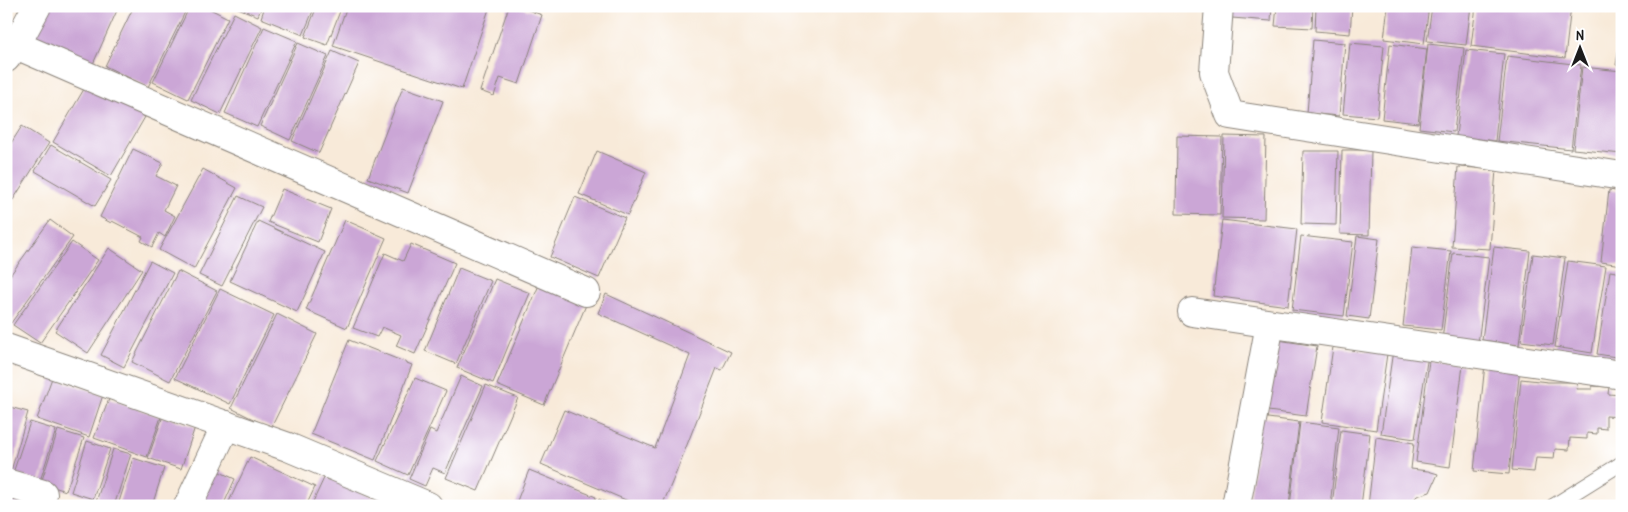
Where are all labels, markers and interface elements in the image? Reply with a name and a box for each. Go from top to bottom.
north arrow [1556,22,1606,72]
text: N [1576,25,1584,44]

